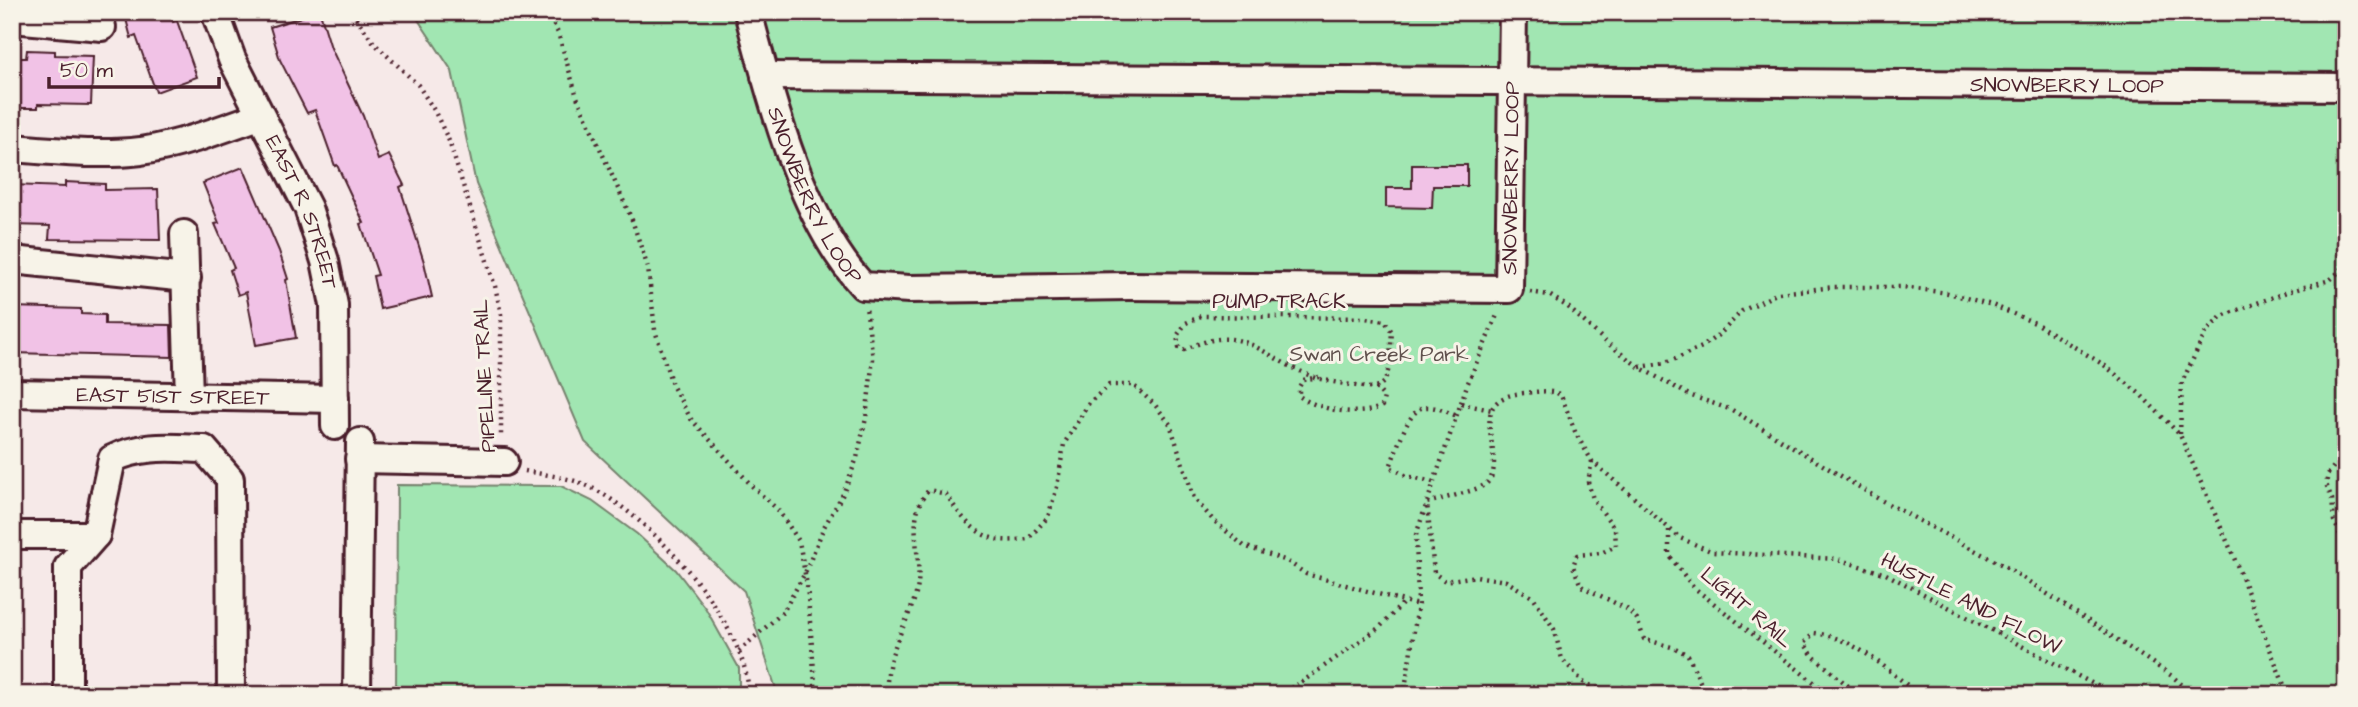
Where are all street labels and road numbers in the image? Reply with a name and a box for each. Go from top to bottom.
street label: SNOWBERRY LOOP [1970,70,2164,101]
street label: SNOWBERRY LOOP [1495,81,1527,275]
street label: SNOWBERRY LOOP [760,103,869,291]
street label: EAST R STREET [258,130,345,292]
street label: PUMP TRACK [1212,287,1346,316]
street label: PIPELINE TRAIL [466,298,503,453]
street label: EAST 51ST STREET [76,380,271,413]
street label: HUSTLE AND FLOW [1876,546,2066,661]
street label: LIGHT RAIL [1694,560,1799,655]

